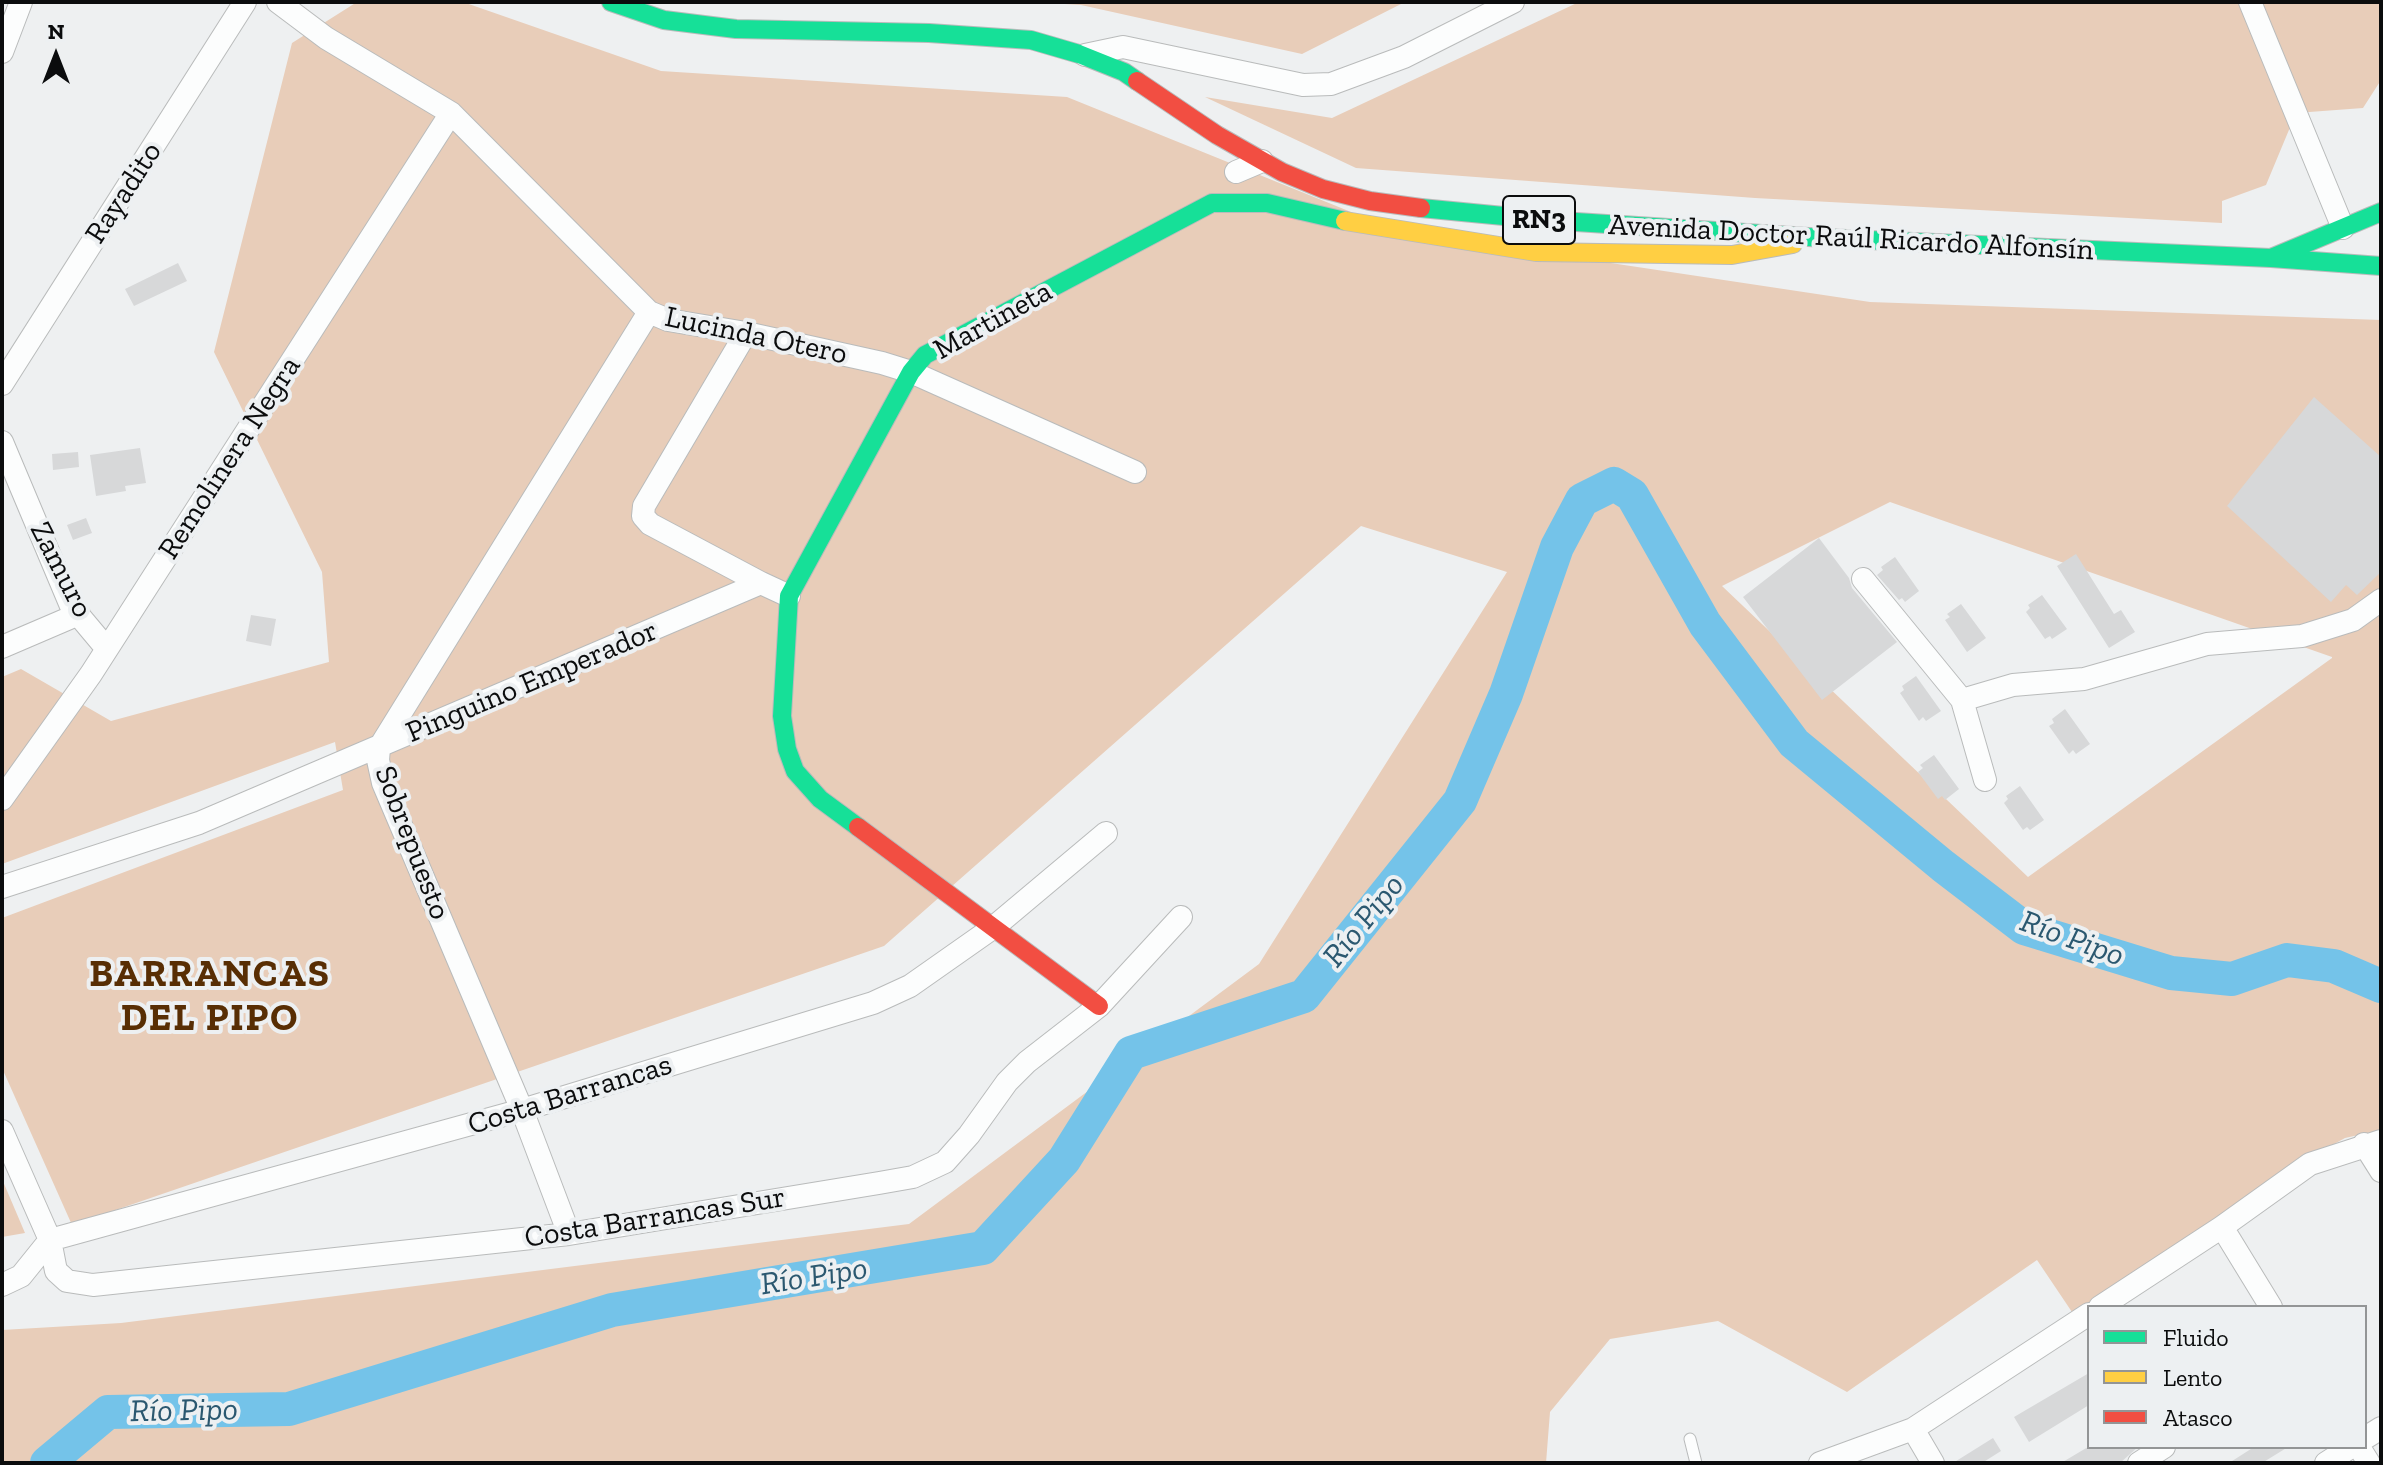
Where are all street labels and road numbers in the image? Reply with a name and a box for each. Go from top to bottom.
street label: Rayadito [78,136,170,250]
road number: RN3 [1503,196,1575,244]
street label: Avenida Doctor Raúl Ricardo Alfonsín [1607,207,2095,269]
street label: Martineta [928,274,1058,368]
street label: Lucinda Otero [662,299,850,373]
street label: Remolinera Negra [151,350,309,566]
street label: Zamuro [22,516,100,624]
street label: Pinguino Emperador [401,613,663,751]
street label: Sobrepuesto [366,761,458,925]
street label: Costa Barrancas [464,1047,676,1143]
street label: Costa Barrancas Sur [522,1180,788,1256]

